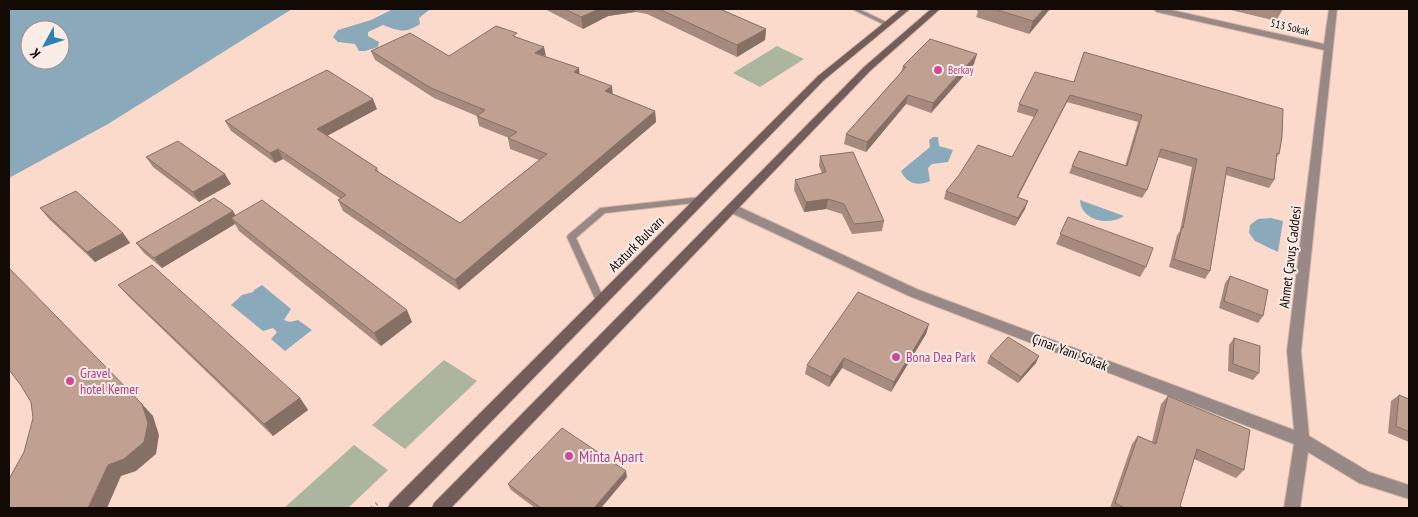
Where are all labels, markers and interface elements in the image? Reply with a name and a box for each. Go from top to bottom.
street label: 513 Sokak [1269,16,1312,38]
north arrow [20,20,70,70]
text: K [25,44,44,62]
place label: Berkay [948,63,974,77]
marker: Berkay [932,64,944,76]
street label: Ahmet Çavuş Caddesi [1275,205,1305,309]
street label: Ataturk Bulvarı [604,212,668,276]
street label: Çınar Yanı Sokak [1030,329,1111,375]
place label: Bona Dea Park [906,348,976,366]
marker: Bona Dea Park [890,351,902,363]
place label: Gravel hotel Kemer [80,364,139,398]
marker: Gravel hotel Kemer [64,375,76,387]
place label: Minta Apart [579,446,644,466]
marker: Minta Apart [563,450,575,462]

